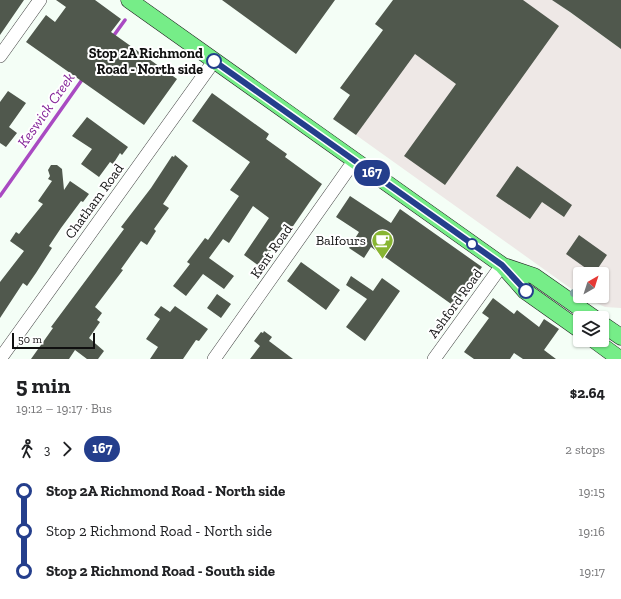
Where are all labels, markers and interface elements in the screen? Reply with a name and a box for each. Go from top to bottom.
place label: Stop 2A Richmond Road - North side [89,45,203,78]
marker: Stop 2A Richmond Road - North side [206,53,222,69]
water label: Keswick Creek [14,69,79,151]
street label: Chatham Road [61,160,128,242]
line badge: 167 [349,160,395,186]
text: 167 [362,164,382,181]
street label: Kent Road [247,221,296,281]
cafe icon: Balfours [369,227,395,260]
place label: Balfours [316,232,366,249]
unlabelled marker [466,238,478,250]
street label: Ashford Road [425,265,486,341]
north arrow [573,267,609,303]
map controls [573,267,609,347]
unlabelled marker [518,283,534,299]
button: layers [573,311,609,347]
scale bar [12,331,95,350]
text: 50 m [18,333,42,346]
text: 5 min [16,372,71,399]
text: $2.64 [570,384,605,402]
text: 19:12 – 19:17 · Bus [16,401,112,416]
icon: walk [16,438,38,460]
icon: forward [56,438,78,460]
text: 167 [92,440,112,457]
text: 3 [44,442,50,457]
text: 2 stops [565,442,605,457]
text: Stop 2A Richmond Road - North side [46,482,285,500]
text: 19:15 [579,484,605,499]
text: Stop 2 Richmond Road - North side [46,522,272,540]
text: 19:16 [578,524,605,539]
text: Stop 2 Richmond Road - South side [46,562,275,580]
text: 19:17 [579,564,605,579]

